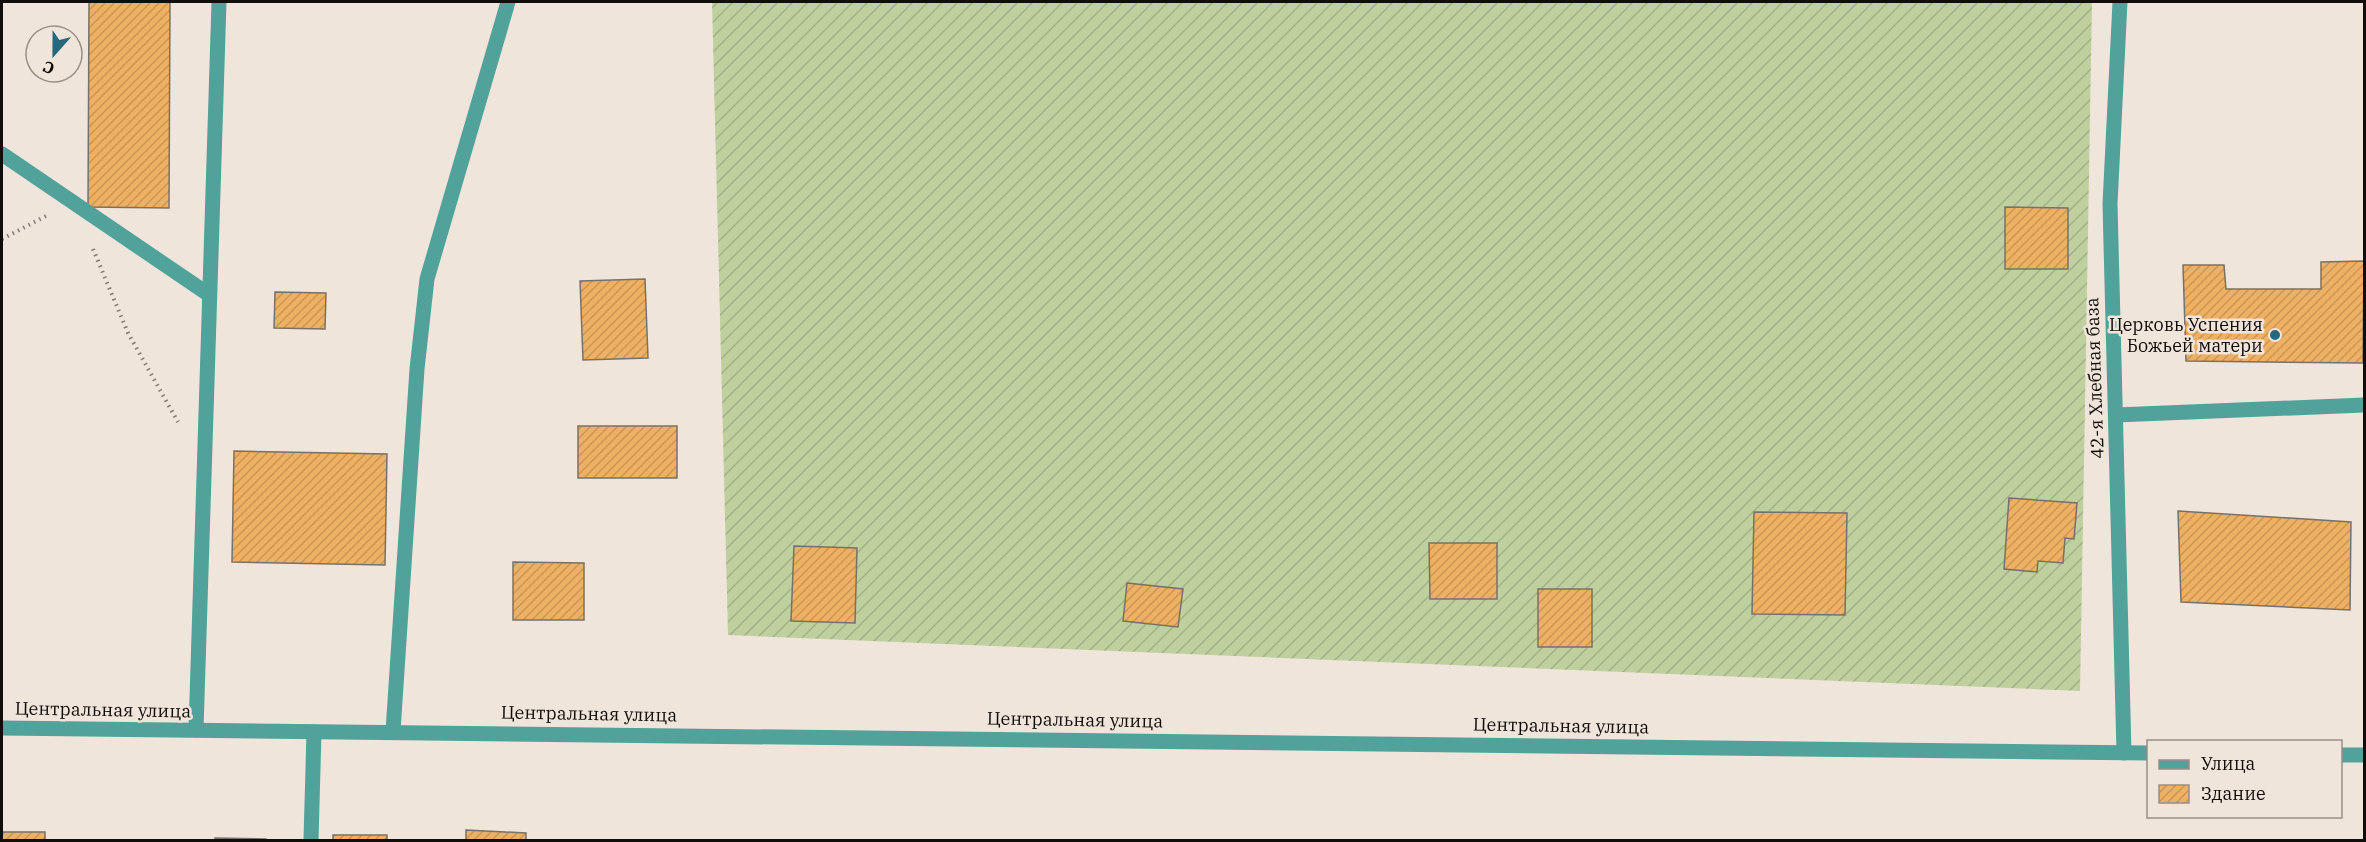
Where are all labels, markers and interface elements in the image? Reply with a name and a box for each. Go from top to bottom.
north arrow [24,24,84,84]
text: С [40,57,57,79]
street label: 42-я Хлебная база [2080,297,2109,459]
place label: Церковь Успения Божьей матери [2109,313,2263,357]
marker: Церковь Успения Божьей матери [2268,328,2282,342]
street label: Центральная улица [15,696,191,723]
street label: Центральная улица [501,700,677,727]
street label: Центральная улица [987,706,1163,733]
street label: Центральная улица [1473,712,1649,739]
legend [2147,740,2342,818]
text: Улица [2201,752,2256,775]
text: Здание [2201,782,2266,805]

